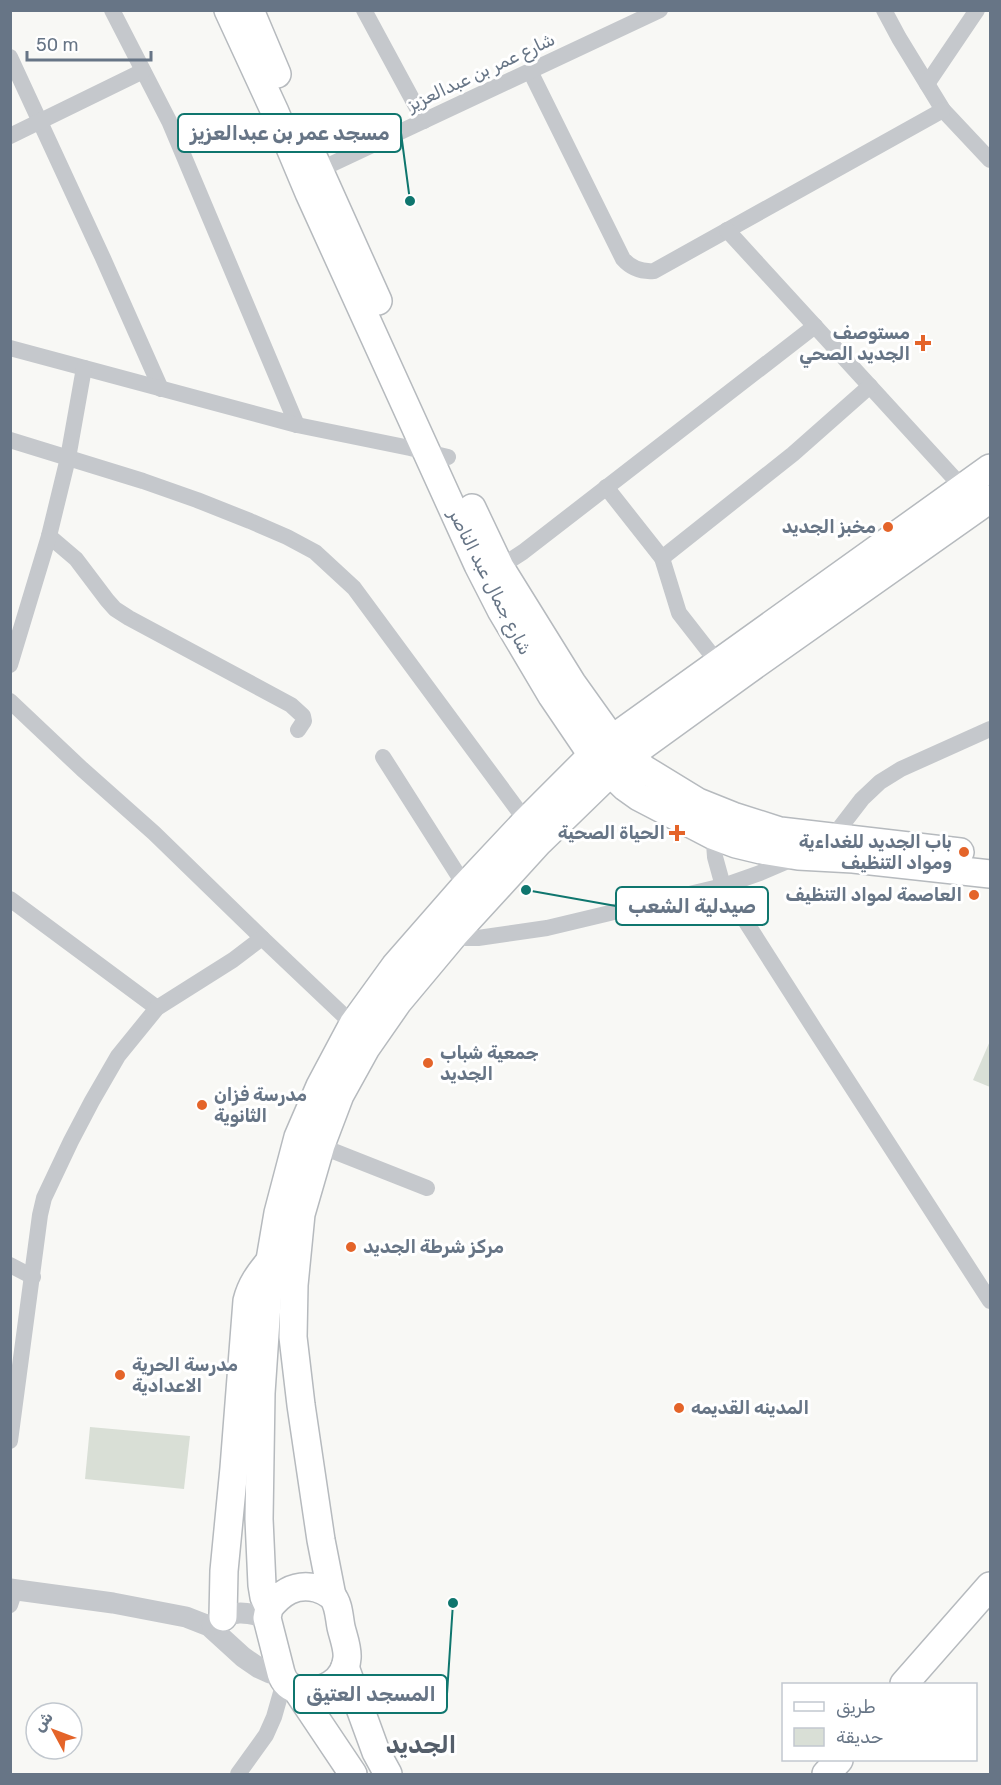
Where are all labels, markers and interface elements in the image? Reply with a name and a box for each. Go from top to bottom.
scale bar [27,24,152,62]
street label: شارع عمر بن عبدالعزيز [403,28,559,117]
text: 50 m [36,34,79,56]
callout: مسجد عمر بن عبدالعزيز [178,114,401,152]
text: مسجد عمر بن عبدالعزيز [189,121,390,145]
place label: مستوصف الجديد الصحي [799,322,910,368]
marker: مستوصف الجديد الصحي [914,334,932,352]
street label: شارع جمال عبد الناصر [442,504,536,659]
place label: مخبز الجديد [782,516,876,538]
marker: مخبز الجديد [881,520,895,534]
place label: الحياة الصحية [558,822,665,844]
marker: الحياة الصحية [670,826,684,840]
place label: باب الجديد للغداءية ومواد التنظيف [799,831,952,874]
marker: باب الجديد للغداءية ومواد التنظيف [957,845,971,859]
place label: العاصمة لمواد التنظيف [785,884,962,906]
callout: صيدلية الشعب [616,887,768,925]
marker: العاصمة لمواد التنظيف [967,888,981,902]
text: صيدلية الشعب [628,894,756,918]
place label: جمعية شباب الجديد [440,1042,539,1085]
marker: جمعية شباب الجديد [421,1056,435,1070]
place label: مدرسة فزان الثانوية [214,1084,307,1127]
marker: مدرسة فزان الثانوية [195,1098,209,1112]
place label: مركز شرطة الجديد [363,1236,504,1258]
marker: مركز شرطة الجديد [344,1240,358,1254]
place label: مدرسة الحرية الاعدادية [132,1354,238,1397]
marker: مدرسة الحرية الاعدادية [113,1368,127,1382]
place label: المدينه القديمه [691,1397,809,1419]
marker: المدينه القديمه [672,1401,686,1415]
callout: المسجد العتيق [294,1675,447,1713]
text: المسجد العتيق [306,1682,436,1706]
legend [782,1683,977,1761]
text: طريق [836,1696,876,1718]
north arrow [24,1701,84,1761]
text: ش [29,1708,57,1735]
text: حديقة [836,1726,883,1748]
district label: الجديد [386,1731,456,1759]

